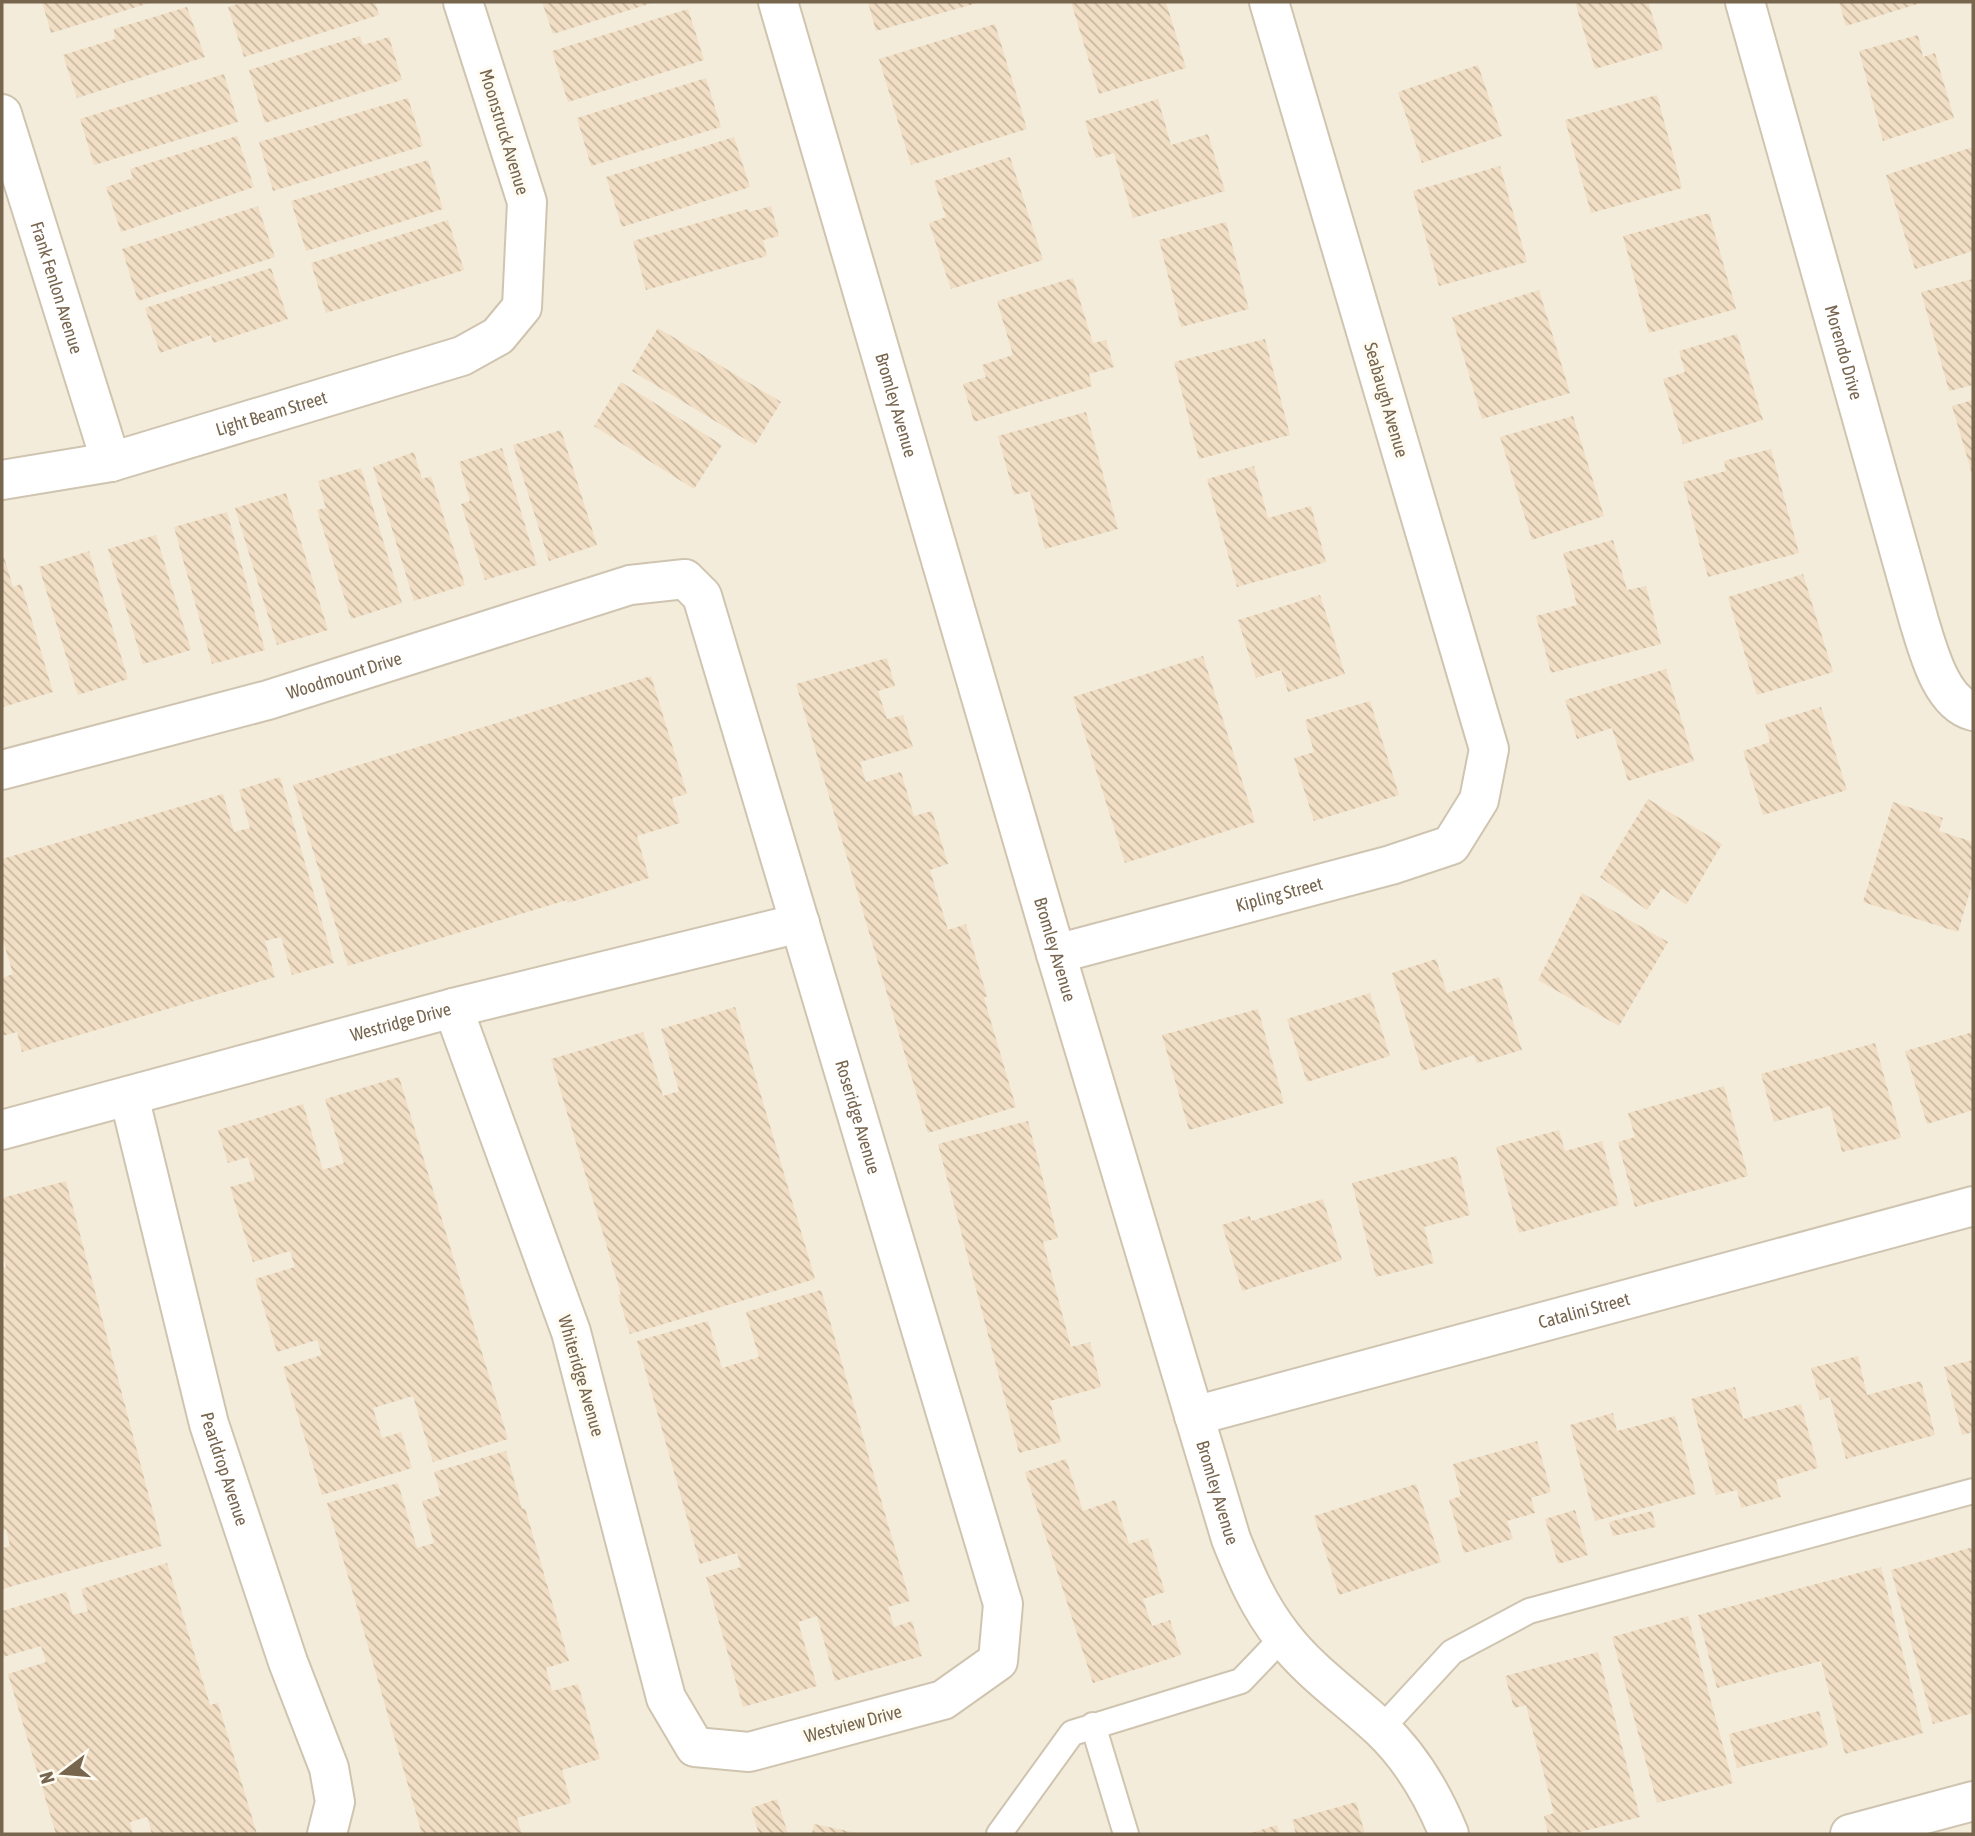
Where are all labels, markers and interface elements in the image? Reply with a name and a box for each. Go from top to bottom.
street label: Moonstruck Avenue [475,67,534,197]
street label: Frank Fenlon Avenue [26,219,87,356]
street label: Morendo Drive [1821,303,1867,402]
street label: Seabaugh Avenue [1360,340,1413,460]
street label: Bromley Avenue [871,350,921,460]
street label: Light Beam Street [213,386,329,440]
street label: Woodmount Drive [284,647,404,703]
street label: Kipling Street [1233,873,1325,916]
street label: Bromley Avenue [1030,895,1081,1004]
street label: Westridge Drive [348,998,453,1045]
street label: Roseridge Avenue [831,1057,885,1176]
street label: Catalini Street [1536,1288,1632,1333]
street label: Whiteridge Avenue [554,1313,609,1439]
street label: Pearldrop Avenue [196,1410,253,1528]
street label: Bromley Avenue [1192,1438,1243,1548]
street label: Westview Drive [802,1700,904,1747]
north arrow [28,1738,98,1808]
text: N [35,1769,59,1786]

